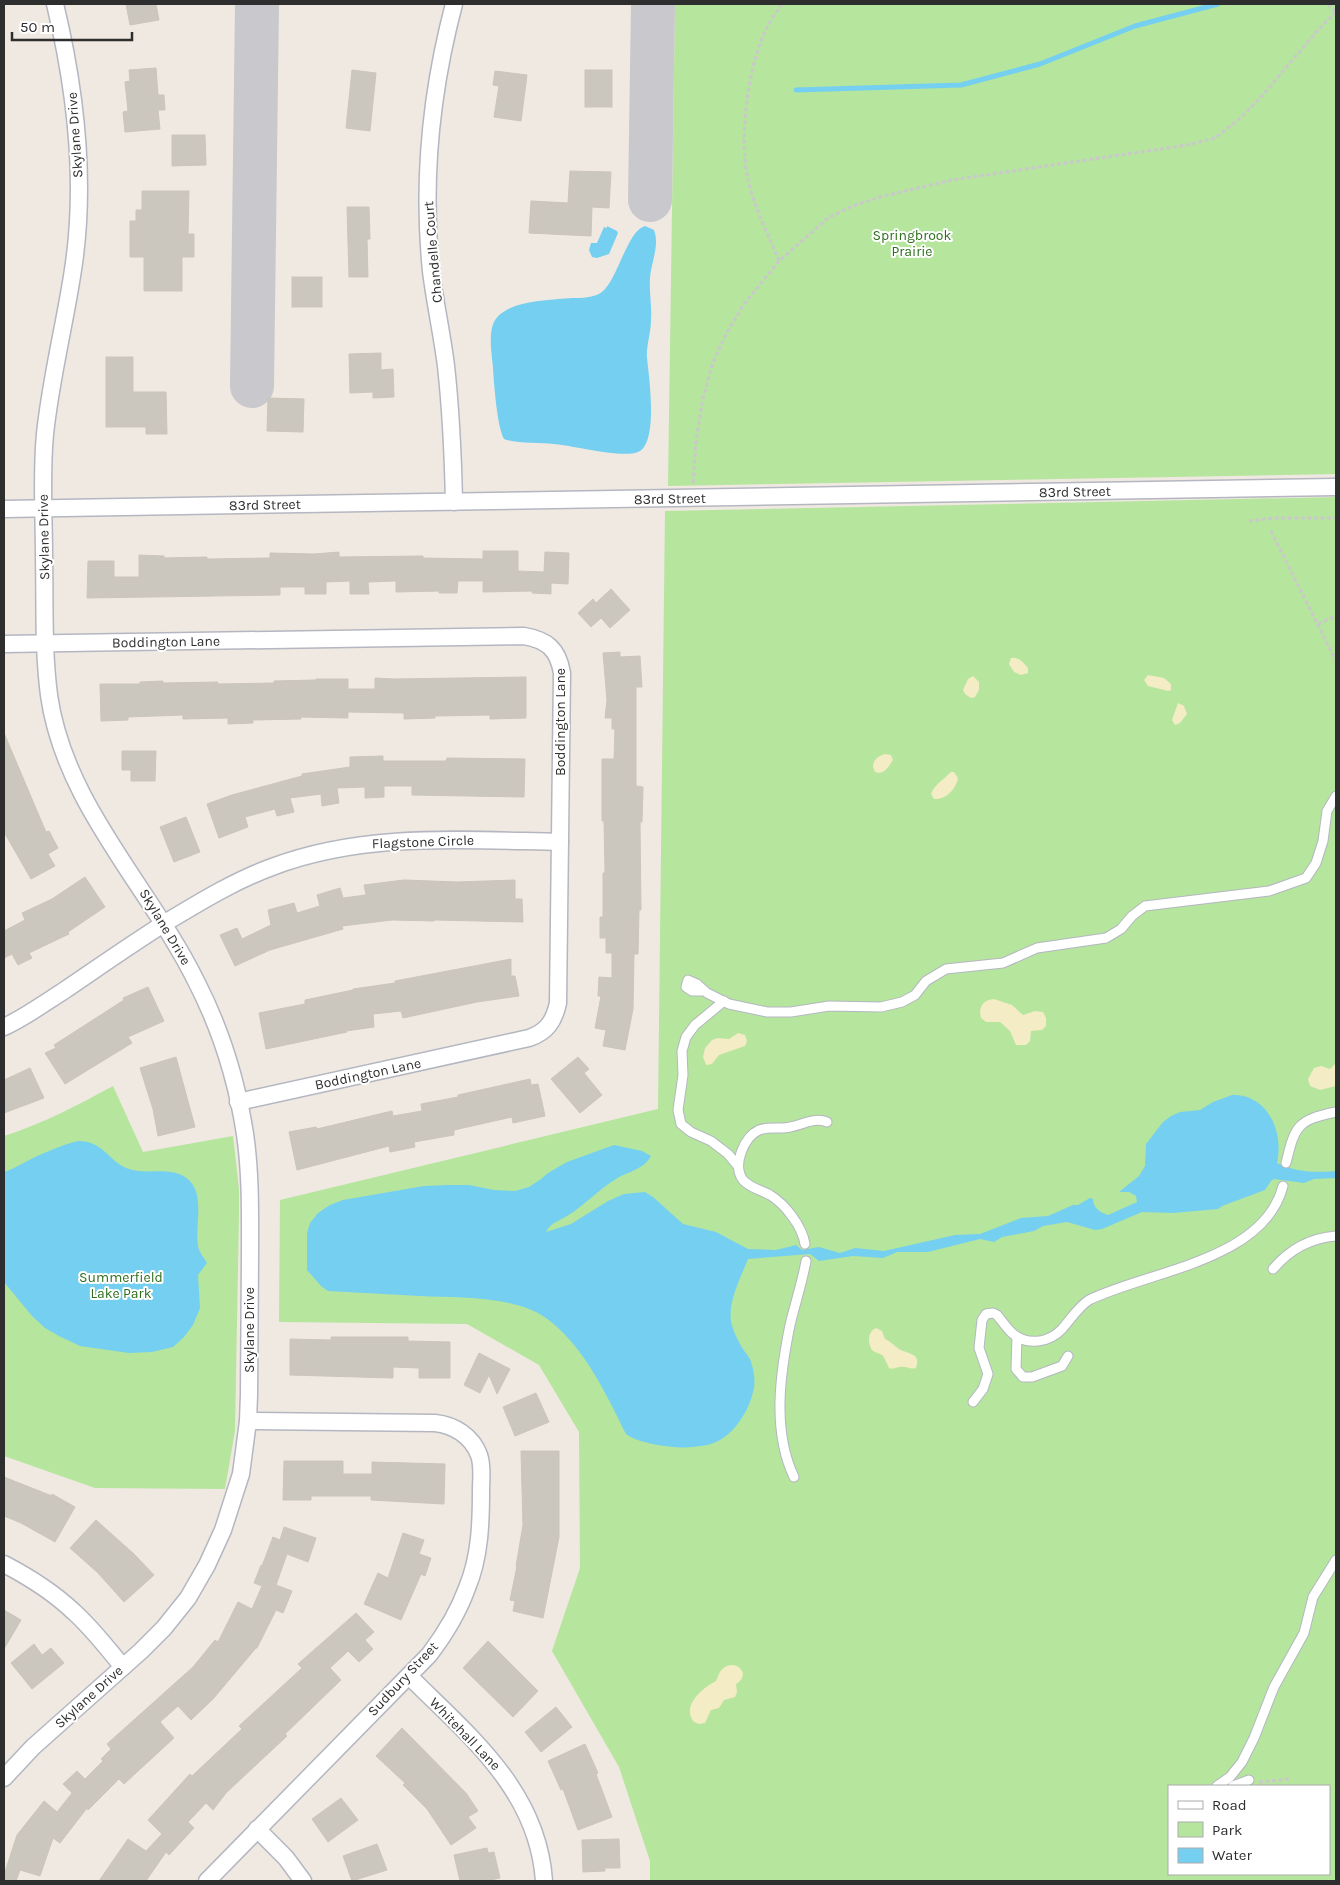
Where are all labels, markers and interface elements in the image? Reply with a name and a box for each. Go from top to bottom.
scale bar [12,10,132,42]
text: 50 m [20,18,55,36]
street label: Skylane Drive [64,92,86,178]
street label: Chandelle Court [420,200,446,304]
park label: Springbrook Prairie [873,227,951,260]
street label: 83rd Street [1039,483,1111,501]
street label: 83rd Street [634,490,706,508]
street label: Skylane Drive [35,494,53,580]
street label: 83rd Street [229,496,301,514]
street label: Boddington Lane [112,633,220,651]
street label: Boddington Lane [552,668,569,776]
street label: Flagstone Circle [372,832,474,852]
street label: Skylane Drive [136,886,194,968]
street label: Boddington Lane [313,1054,423,1094]
park label: Summerfield Lake Park [79,1269,163,1302]
street label: Skylane Drive [241,1287,258,1373]
street label: Sudbury Street [364,1638,442,1720]
street label: Skylane Drive [51,1662,127,1732]
street label: Whitehall Lane [426,1694,504,1774]
legend [1168,1785,1330,1875]
text: Road [1212,1796,1247,1814]
text: Park [1212,1821,1242,1839]
text: Water [1212,1846,1253,1864]

